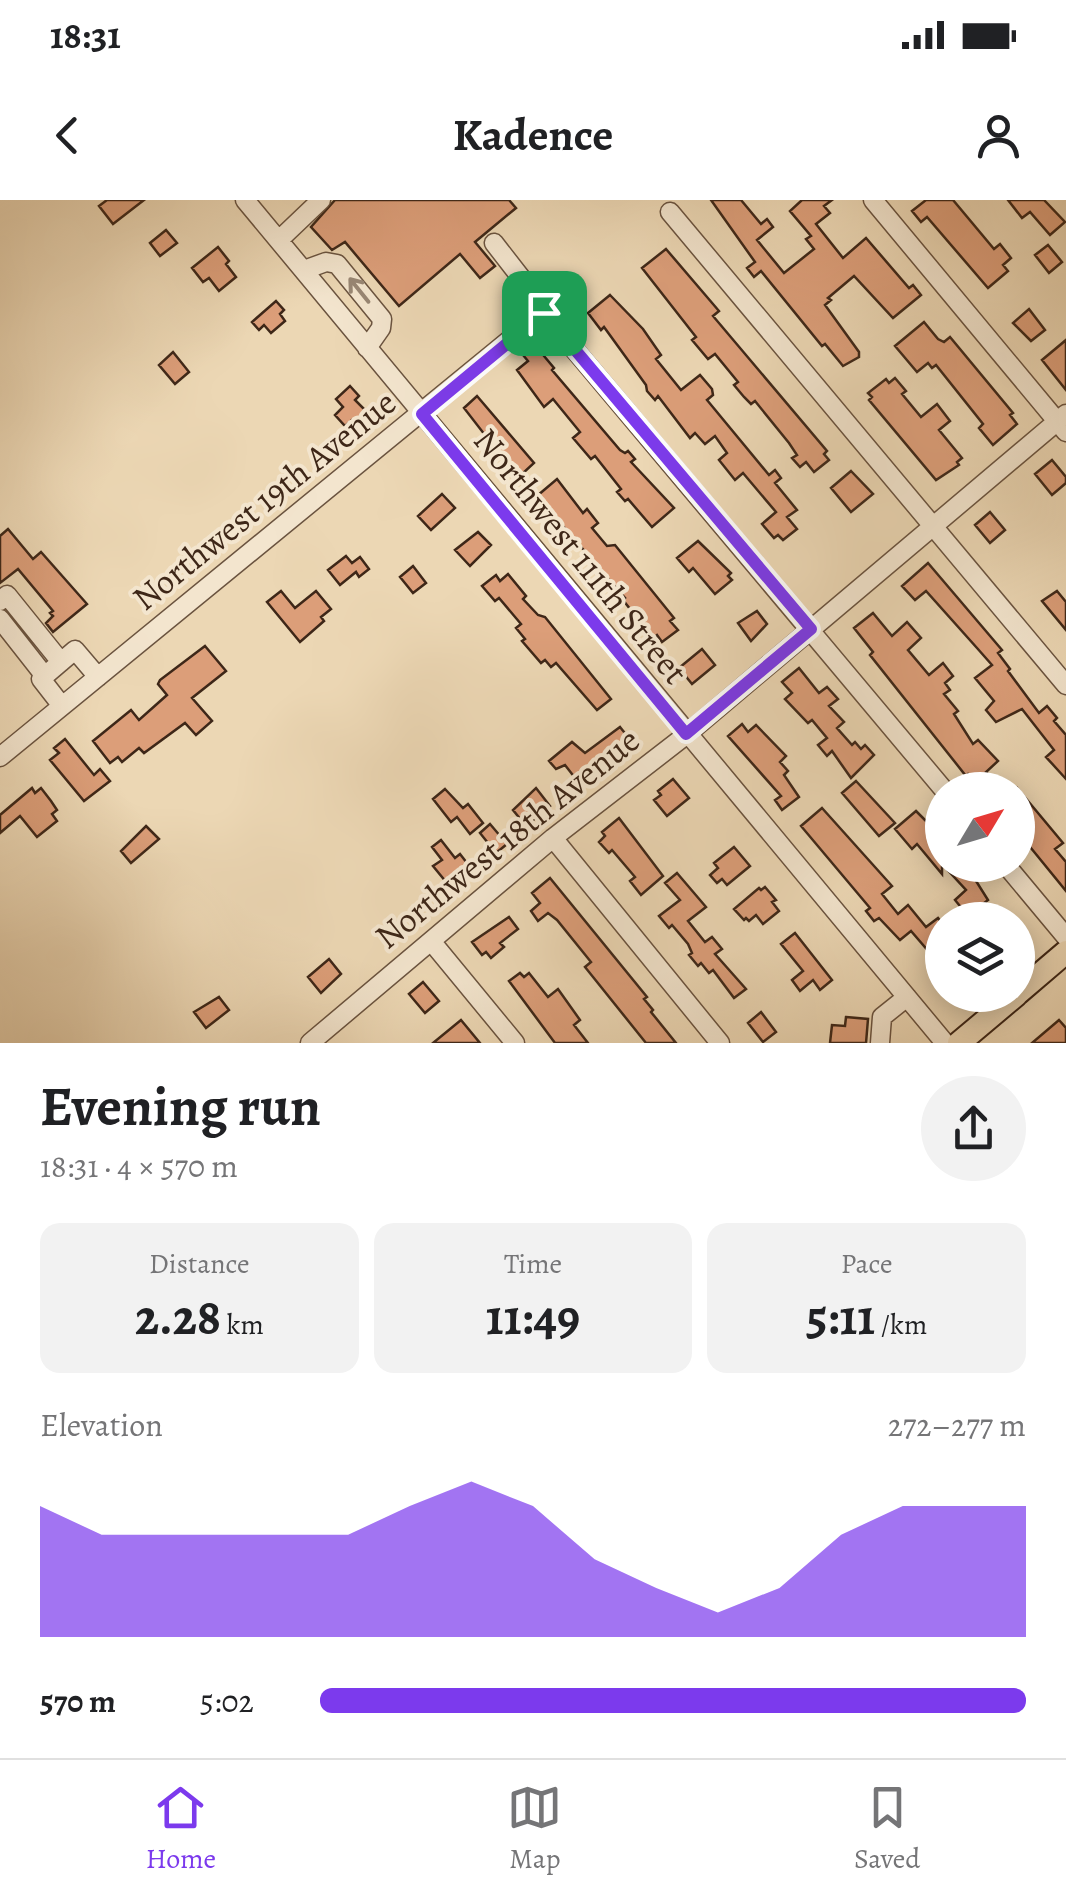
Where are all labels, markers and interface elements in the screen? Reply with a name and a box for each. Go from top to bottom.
text: 18:31 [50,9,121,61]
text: Kadence [453,104,613,166]
icon: back [40,108,95,163]
icon: person [971,108,1026,163]
pin [502,271,587,356]
one-way arrow [348,278,370,304]
icon: arrive [517,286,572,341]
street label: Northwest 19th Avenue [122,379,406,621]
street label: Northwest 111th Street [463,418,699,694]
street label: Northwest 18th Avenue [365,716,649,960]
north arrow [925,772,1035,882]
map controls [925,772,1035,1012]
button: layers [925,902,1035,1012]
text: Evening run [40,1069,321,1144]
button: share [921,1076,1026,1181]
text: 18:31 · 4 × 570 m [40,1144,238,1188]
text: Distance [149,1245,250,1283]
text: Time [504,1245,562,1283]
text: Pace [841,1245,893,1283]
text: 2.28 [135,1283,221,1351]
text: 11:49 [486,1283,580,1351]
text: 5:11 [806,1283,875,1351]
text: km [221,1306,264,1344]
text: /km [875,1306,927,1344]
text: Elevation [40,1403,163,1447]
text: 272–277 m [888,1403,1026,1447]
text: 570 m [40,1679,116,1723]
text: 5:02 [200,1679,254,1723]
tab: Home [146,1780,216,1878]
tab: Map [507,1780,562,1878]
tab: Saved [854,1780,920,1878]

